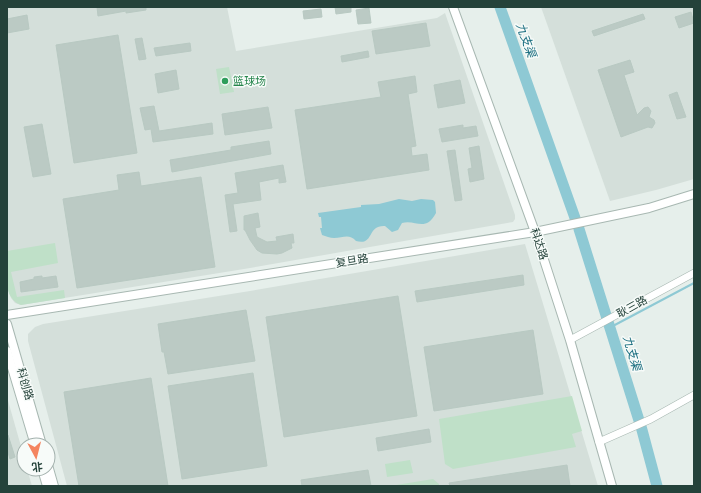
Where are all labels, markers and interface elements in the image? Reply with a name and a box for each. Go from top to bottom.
water label: 九支渠 [513,21,539,61]
place label: 篮球场 [233,75,266,88]
marker: 篮球场 [220,76,230,86]
street label: 科达路 [528,226,550,262]
street label: 复旦路 [335,252,369,270]
street label: 耿三路 [614,293,650,321]
water label: 九支渠 [620,334,645,374]
street label: 科创路 [14,366,36,402]
north arrow [16,437,56,477]
text: 北 [31,459,43,474]

